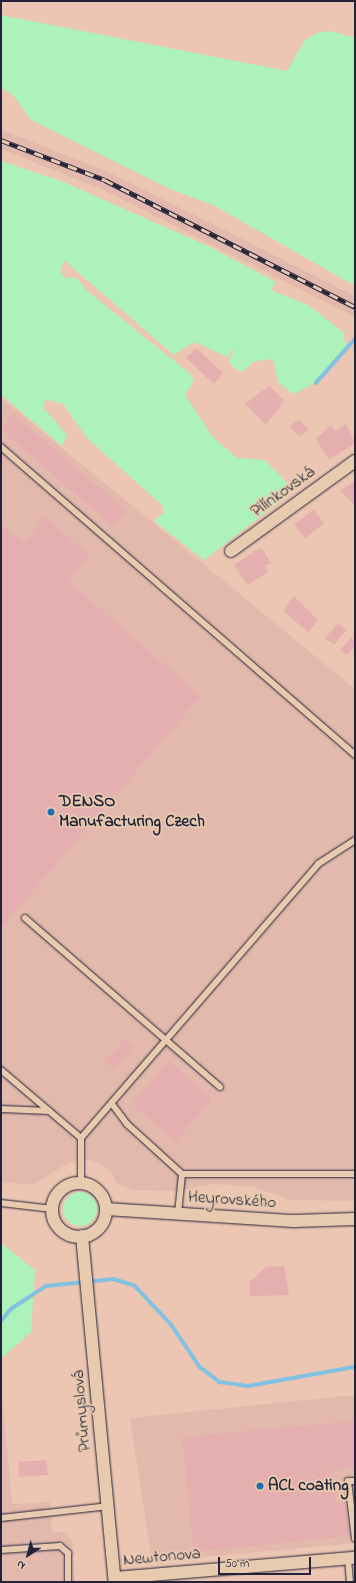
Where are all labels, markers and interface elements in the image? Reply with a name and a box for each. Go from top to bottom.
street label: Pilínkovská [247,462,319,522]
place label: DENSO Manufacturing Czech [59,792,205,832]
marker: DENSO Manufacturing Czech [46,807,56,817]
street label: Heyrovského [187,1187,277,1213]
street label: Průmyslová [68,1369,96,1453]
place label: ACL coating [268,1476,349,1496]
marker: ACL coating [255,1481,265,1491]
north arrow [8,1535,48,1575]
street label: Newtonova [122,1543,202,1571]
scale bar [220,1549,313,1575]
text: 50 m [225,1555,249,1573]
text: N [13,1556,29,1573]

